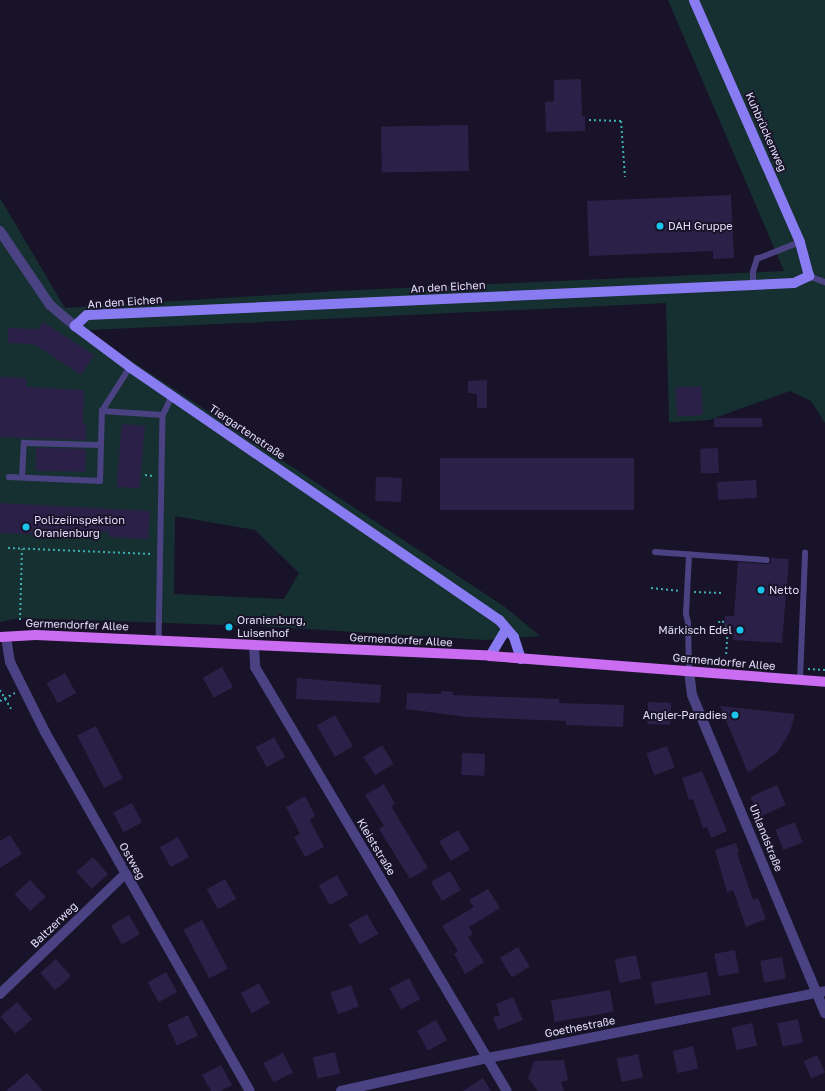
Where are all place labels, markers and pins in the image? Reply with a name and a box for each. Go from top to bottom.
place label: DAH Gruppe [668,219,733,233]
marker: DAH Gruppe [655,221,665,231]
place label: Polizeiinspektion Oranienburg [34,514,125,540]
marker: Polizeiinspektion Oranienburg [21,522,31,532]
place label: Netto [769,583,799,597]
marker: Netto [756,585,766,595]
place label: Oranienburg, Luisenhof [237,614,306,640]
marker: Oranienburg, Luisenhof [224,622,234,632]
place label: Märkisch Edel [658,623,732,637]
marker: Märkisch Edel [735,625,745,635]
place label: Angler-Paradies [643,708,727,722]
marker: Angler-Paradies [730,710,740,720]

